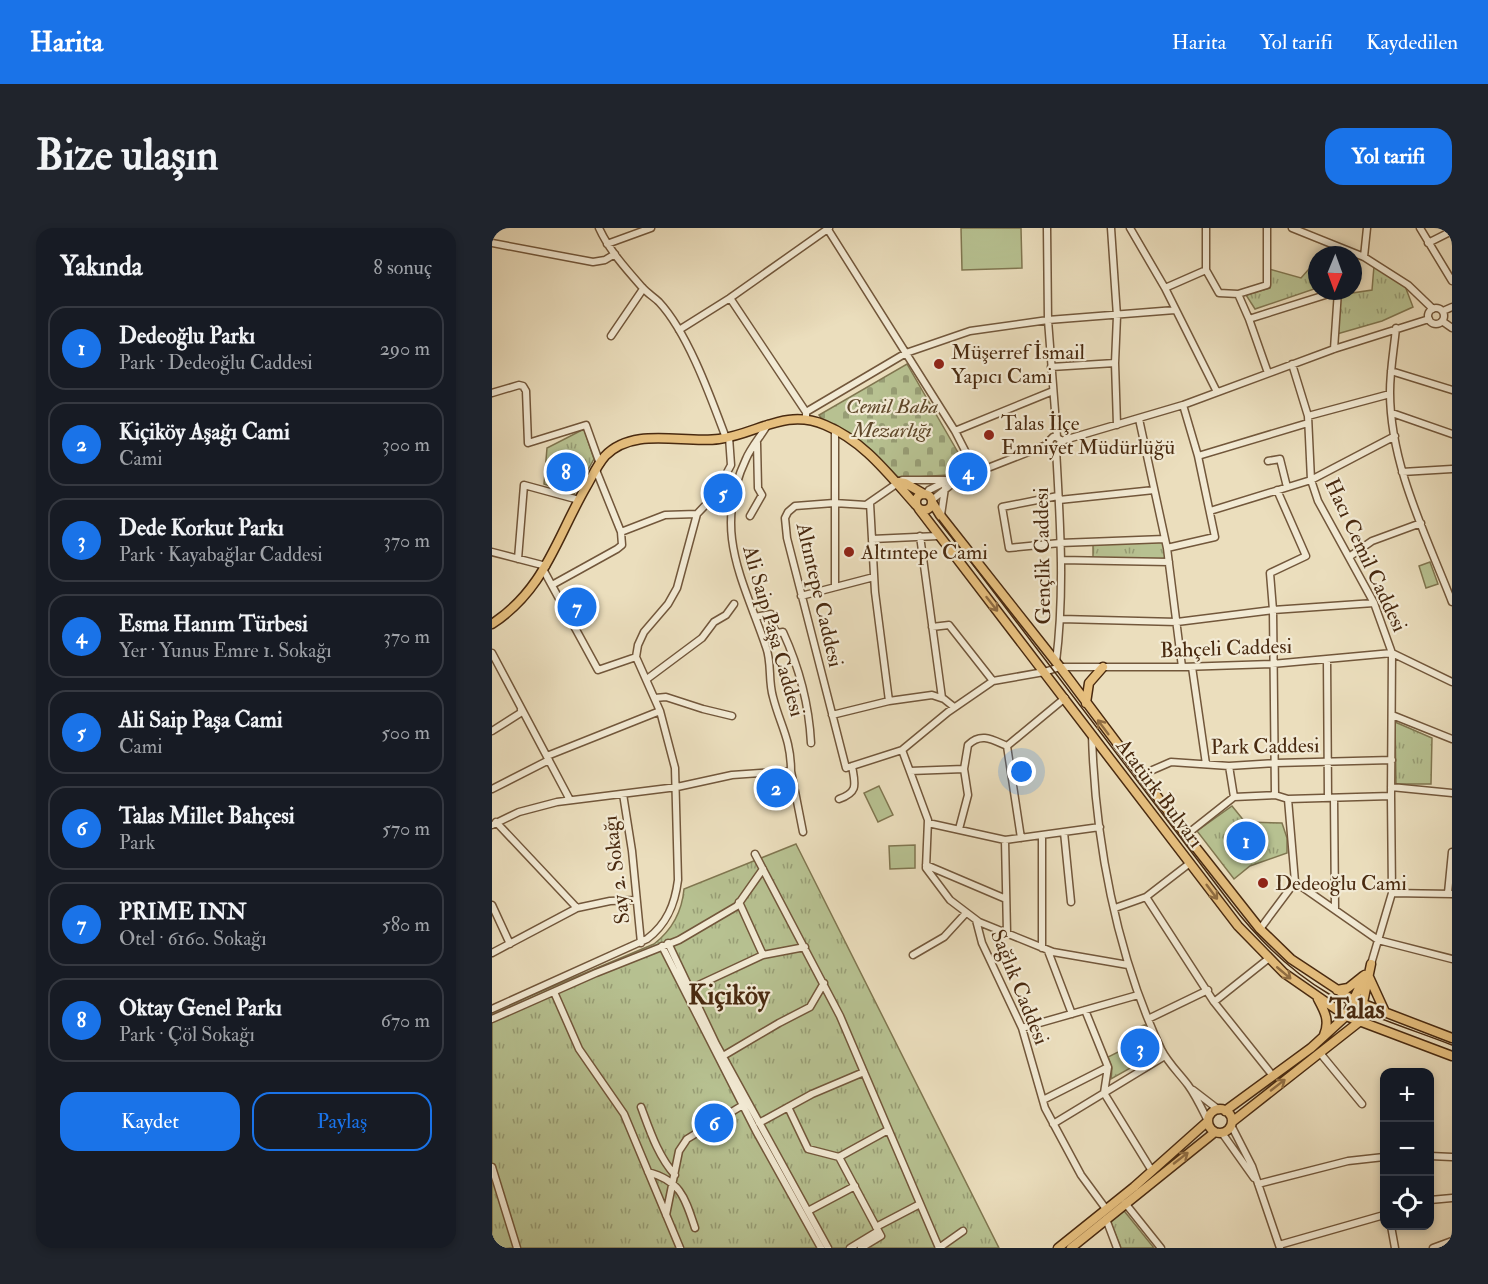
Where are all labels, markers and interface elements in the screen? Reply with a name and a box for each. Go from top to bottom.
text: Harita [30,25,103,60]
text: Harita [1172,29,1226,56]
text: Yol tarifi [1259,29,1333,56]
text: Kaydedilen [1366,29,1458,56]
button: Yol tarifi [1325,128,1452,185]
text: Bize ulaşın [36,130,218,182]
north arrow [1308,246,1362,300]
text: Yakında [60,251,142,283]
text: 8 sonuç [373,255,432,280]
text: Dedeoğlu Parkı [119,322,255,350]
text: 1 [78,336,85,361]
text: 290 m [380,336,430,361]
place label: Müşerref İsmail Yapıcı Cami [951,339,1086,390]
text: Park · Dedeoğlu Caddesi [119,350,313,375]
marker: Müşerref İsmail Yapıcı Cami [932,357,946,371]
park label: Cemil Baba Mezarlığı [846,393,938,444]
place label: Talas İlçe Emniyet Müdürlüğü [1001,410,1175,461]
text: Kiçiköy Aşağı Cami [119,418,290,446]
marker: Talas İlçe Emniyet Müdürlüğü [982,428,996,442]
text: 2 [76,432,87,457]
text: 300 m [382,432,430,457]
text: Cami [119,446,163,471]
pin: 8 [546,450,586,494]
pin: 4 [948,450,988,494]
pin: 5 [704,470,742,516]
street label: Hacı Cemil Caddesi [1318,474,1413,637]
street label: Gençlik Caddesi [1028,487,1057,625]
text: Dede Korkut Parkı [119,514,284,542]
street label: Altıntepe Caddesi [790,519,849,670]
text: 3 [78,528,85,553]
text: 370 m [383,528,430,553]
place label: Altıntepe Cami [860,539,988,566]
text: Park · Kayabağlar Caddesi [119,542,323,567]
street label: Ali Saip Paşa Caddesi [736,542,811,720]
marker: Altıntepe Cami [842,545,856,559]
pin: 7 [558,584,596,629]
one-way arrow [985,596,998,612]
text: Esma Hanım Türbesi [119,610,308,638]
text: 4 [76,624,87,649]
text: 370 m [383,624,430,649]
street label: Bahçeli Caddesi [1159,633,1293,664]
text: Yer · Yunus Emre 1. Sokağı [119,638,332,663]
text: Ali Saip Paşa Cami [119,706,283,734]
one-way arrow [1097,719,1110,735]
text: 5 [77,720,86,745]
text: 500 m [381,720,430,745]
street label: Park Caddesi [1210,732,1320,761]
street label: Atatürk Bulvarı [1109,733,1210,854]
text: Cami [119,734,163,759]
your location [1007,757,1036,786]
pin: 2 [756,766,796,810]
text: Talas Millet Bahçesi [119,802,295,830]
street label: Say 2. Sokağı [596,814,637,926]
text: 6 [76,816,87,841]
text: 570 m [382,816,430,841]
pin: 1 [1226,818,1266,864]
text: Park [119,830,155,855]
place label: Dedeoğlu Cami [1275,870,1407,897]
marker: Dedeoğlu Cami [1256,876,1270,890]
one-way arrow [1206,884,1219,900]
text: PRIME INN [119,898,247,926]
text: 7 [77,912,86,937]
text: 580 m [382,912,430,937]
street label: Sağlık Caddesi [984,925,1055,1049]
text: Otel · 6160. Sokağı [119,926,267,951]
one-way arrow [1276,966,1291,980]
district label: Kiçiköy [688,979,771,1013]
district label: Talas [1328,993,1385,1026]
text: Oktay Genel Parkı [119,994,282,1022]
text: 8 [77,1008,86,1033]
text: 670 m [381,1008,430,1033]
text: Park · Çöl Sokağı [119,1022,255,1047]
pin: 3 [1120,1026,1160,1070]
map controls [1380,1068,1434,1230]
button: + [1380,1068,1434,1122]
one-way arrow [1270,1079,1286,1092]
button: Kaydet [60,1092,240,1151]
button: Paylaş [252,1092,432,1151]
pin: 6 [694,1100,734,1146]
button: − [1380,1122,1434,1176]
one-way arrow [1173,1151,1189,1164]
button: locate [1380,1176,1434,1230]

